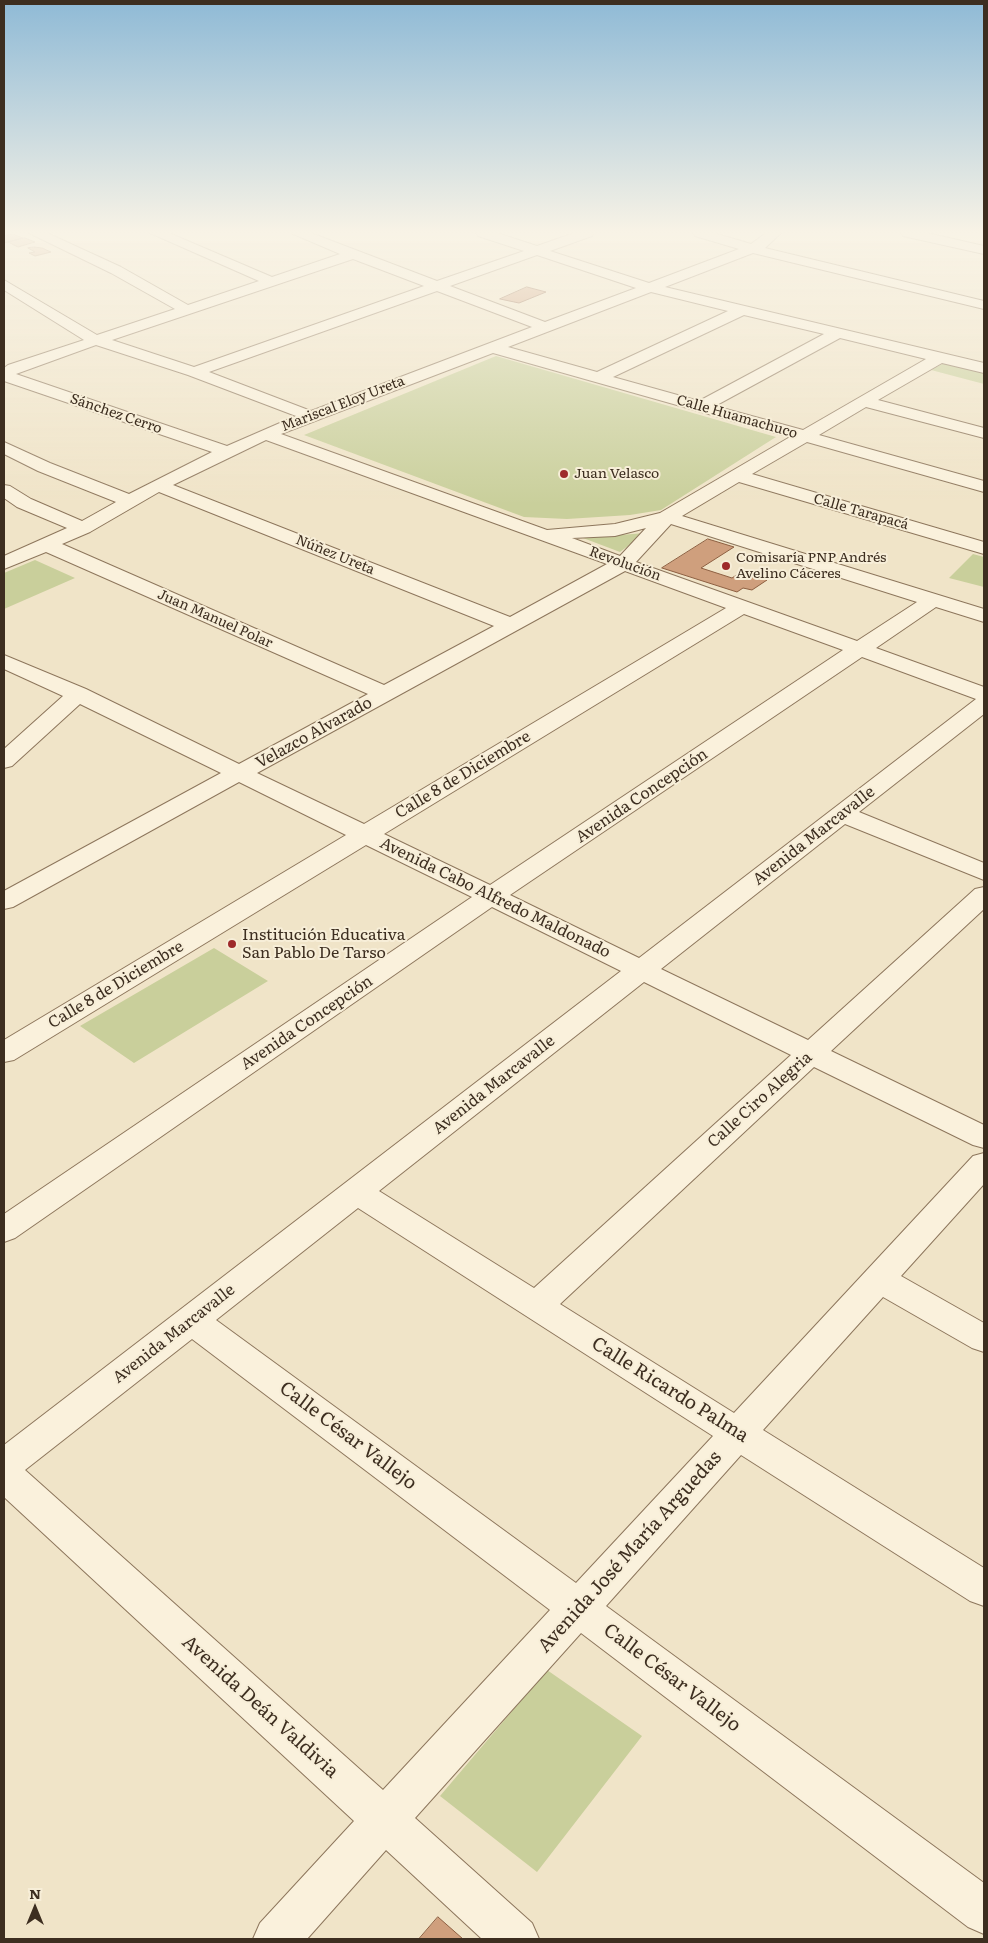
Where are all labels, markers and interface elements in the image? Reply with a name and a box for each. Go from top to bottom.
street label: Mariscal Eloy Ureta [279,373,407,435]
street label: Sánchez Cerro [68,390,164,438]
street label: Calle Huamachuco [675,392,799,442]
place label: Juan Velasco [574,466,659,482]
marker: Juan Velasco [558,468,570,480]
street label: Calle Tarapacá [812,490,910,534]
street label: Núñez Ureta [293,532,377,578]
street label: Revolución [587,543,663,585]
place label: Comisaría PNP Andrés Avelino Cáceres [736,550,886,582]
marker: Comisaría PNP Andrés Avelino Cáceres [720,560,732,572]
street label: Juan Manuel Polar [155,586,275,652]
street label: Velazco Alvarado [253,693,375,773]
street label: Calle 8 de Diciembre [392,727,534,823]
street label: Avenida Concepción [572,745,712,847]
street label: Avenida Marcavalle [749,782,879,890]
street label: Avenida Cabo Alfredo Maldonado [377,834,613,962]
place label: Institución Educativa San Pablo De Tarso [242,925,405,963]
street label: Calle 8 de Diciembre [45,937,187,1033]
marker: Institución Educativa San Pablo De Tarso [226,938,238,950]
street label: Avenida Concepción [237,972,377,1074]
street label: Avenida Marcavalle [429,1031,559,1139]
street label: Calle Ciro Alegria [704,1048,816,1152]
street label: Avenida Marcavalle [109,1280,239,1388]
street label: Calle Ricardo Palma [587,1332,753,1448]
street label: Calle César Vallejo [275,1377,421,1495]
street label: Avenida José María Arguedas [533,1446,727,1658]
street label: Calle César Vallejo [599,1619,745,1737]
street label: Avenida Deán Valdivia [177,1631,343,1783]
north arrow [10,1883,60,1933]
text: N [29,1883,41,1903]

